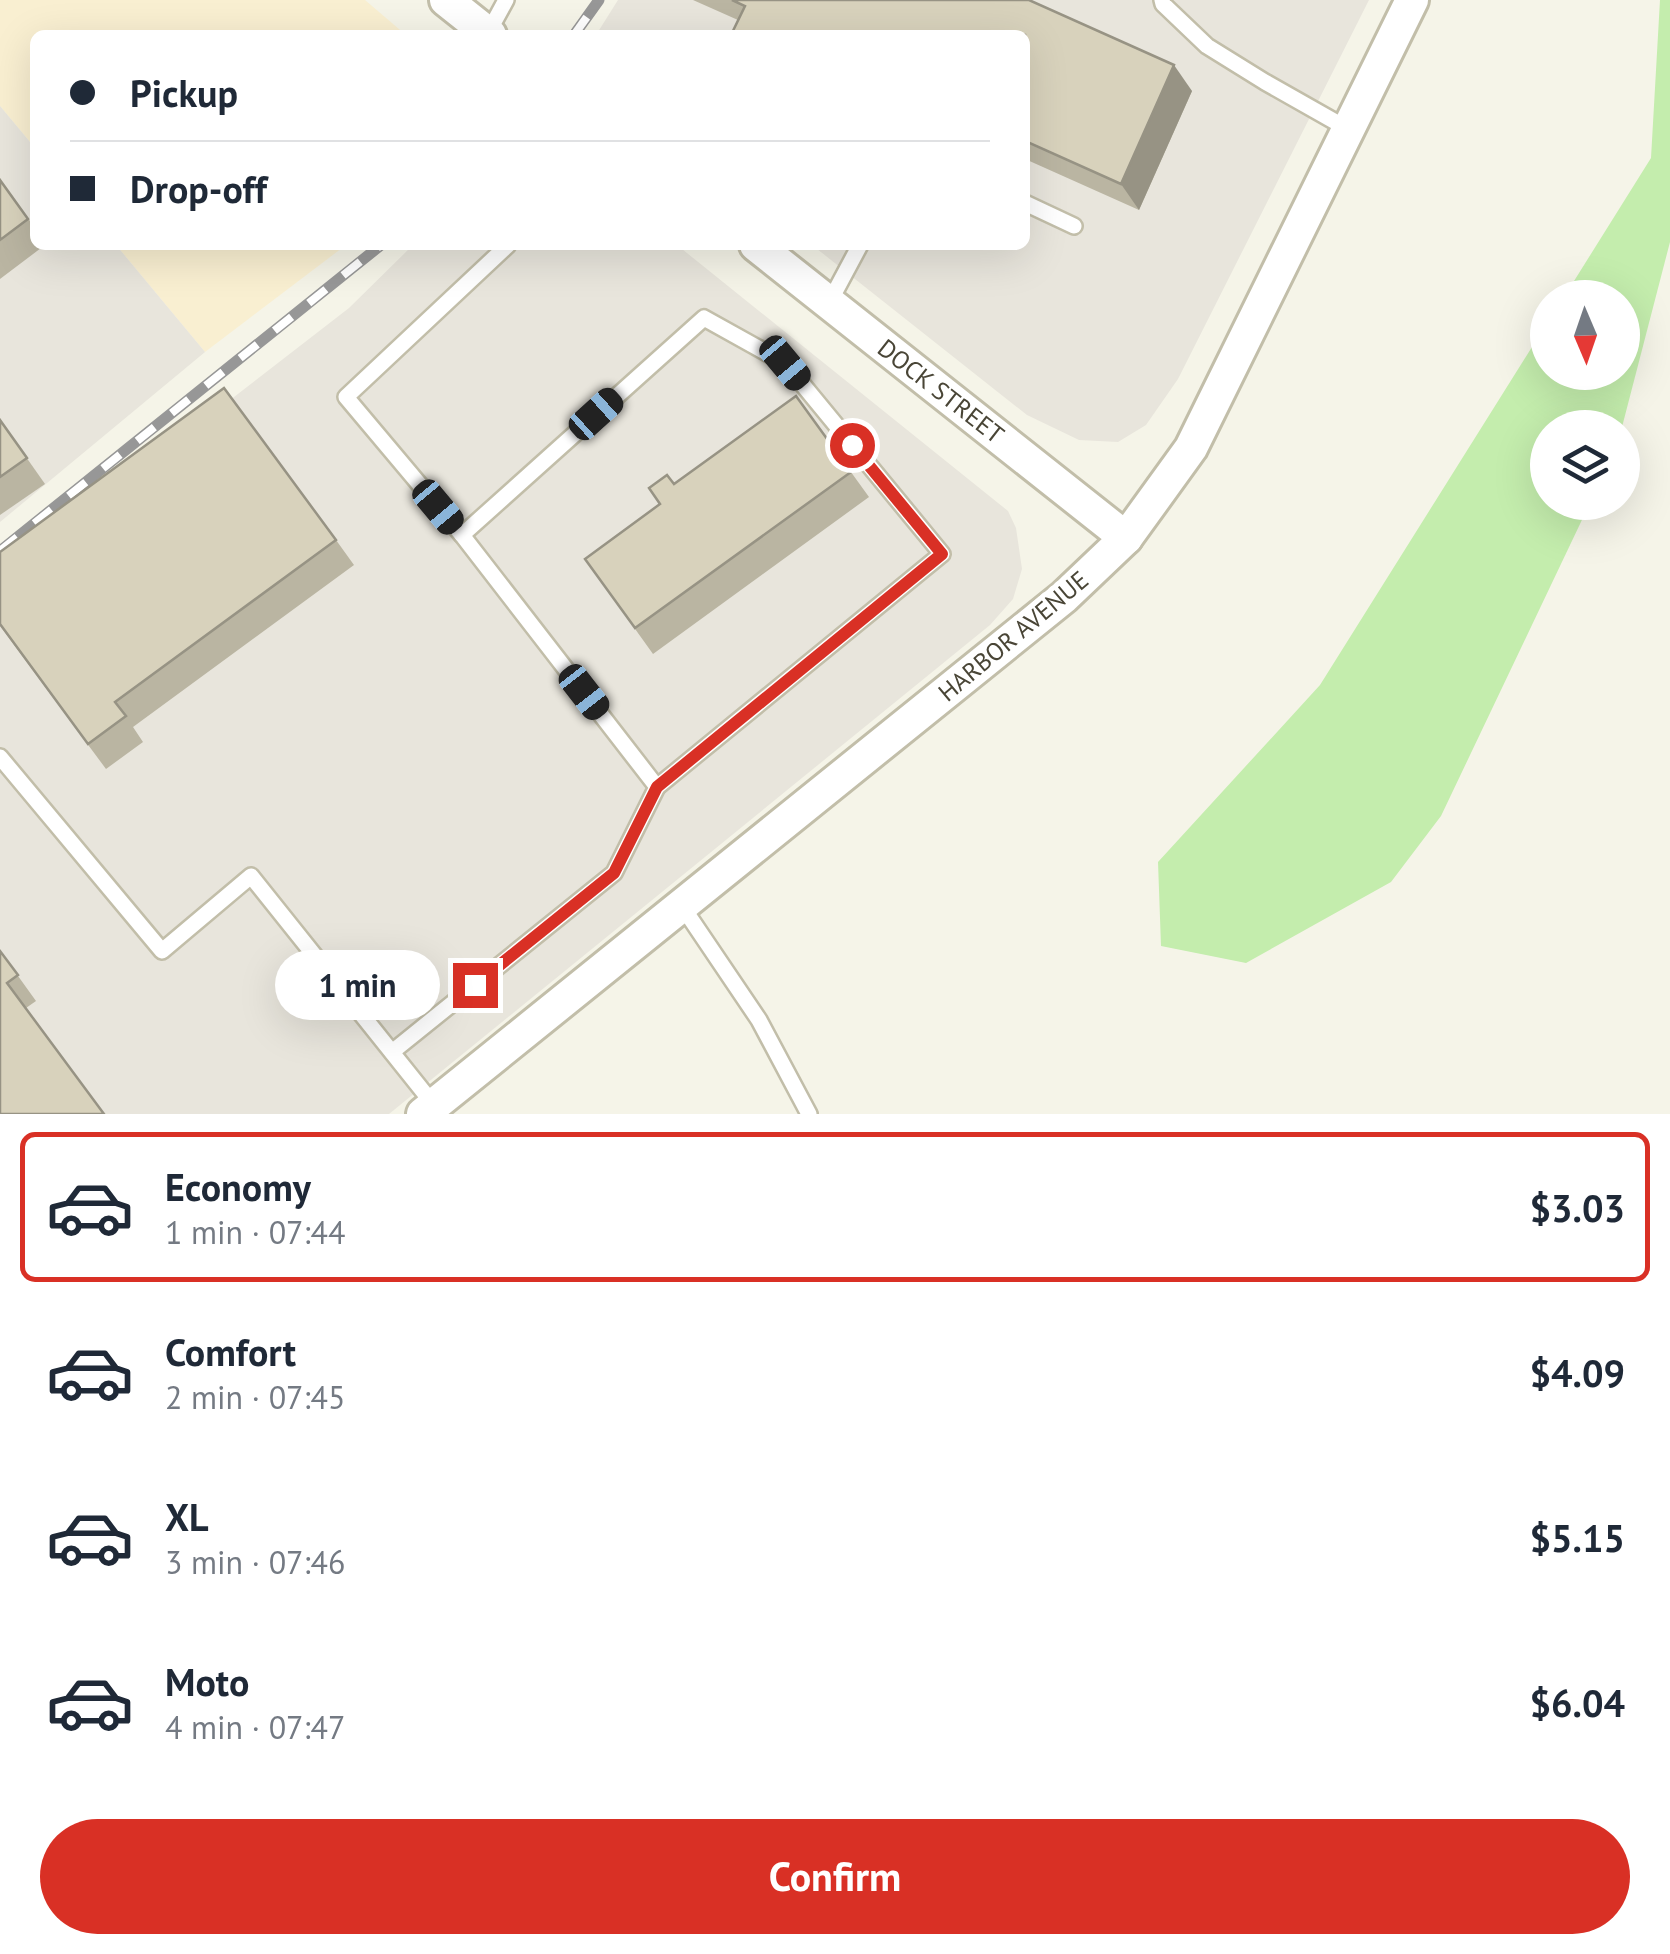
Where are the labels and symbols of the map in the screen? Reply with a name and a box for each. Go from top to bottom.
north arrow [1530,280,1640,390]
car [754,330,816,396]
street label: DOCK STREET [871,332,1011,450]
car [564,383,628,445]
route start [830,423,875,468]
car [407,474,469,540]
street label: HARBOR AVENUE [931,564,1095,708]
car [554,659,614,725]
callout: 1 min [275,950,440,1020]
route end [453,963,498,1008]

